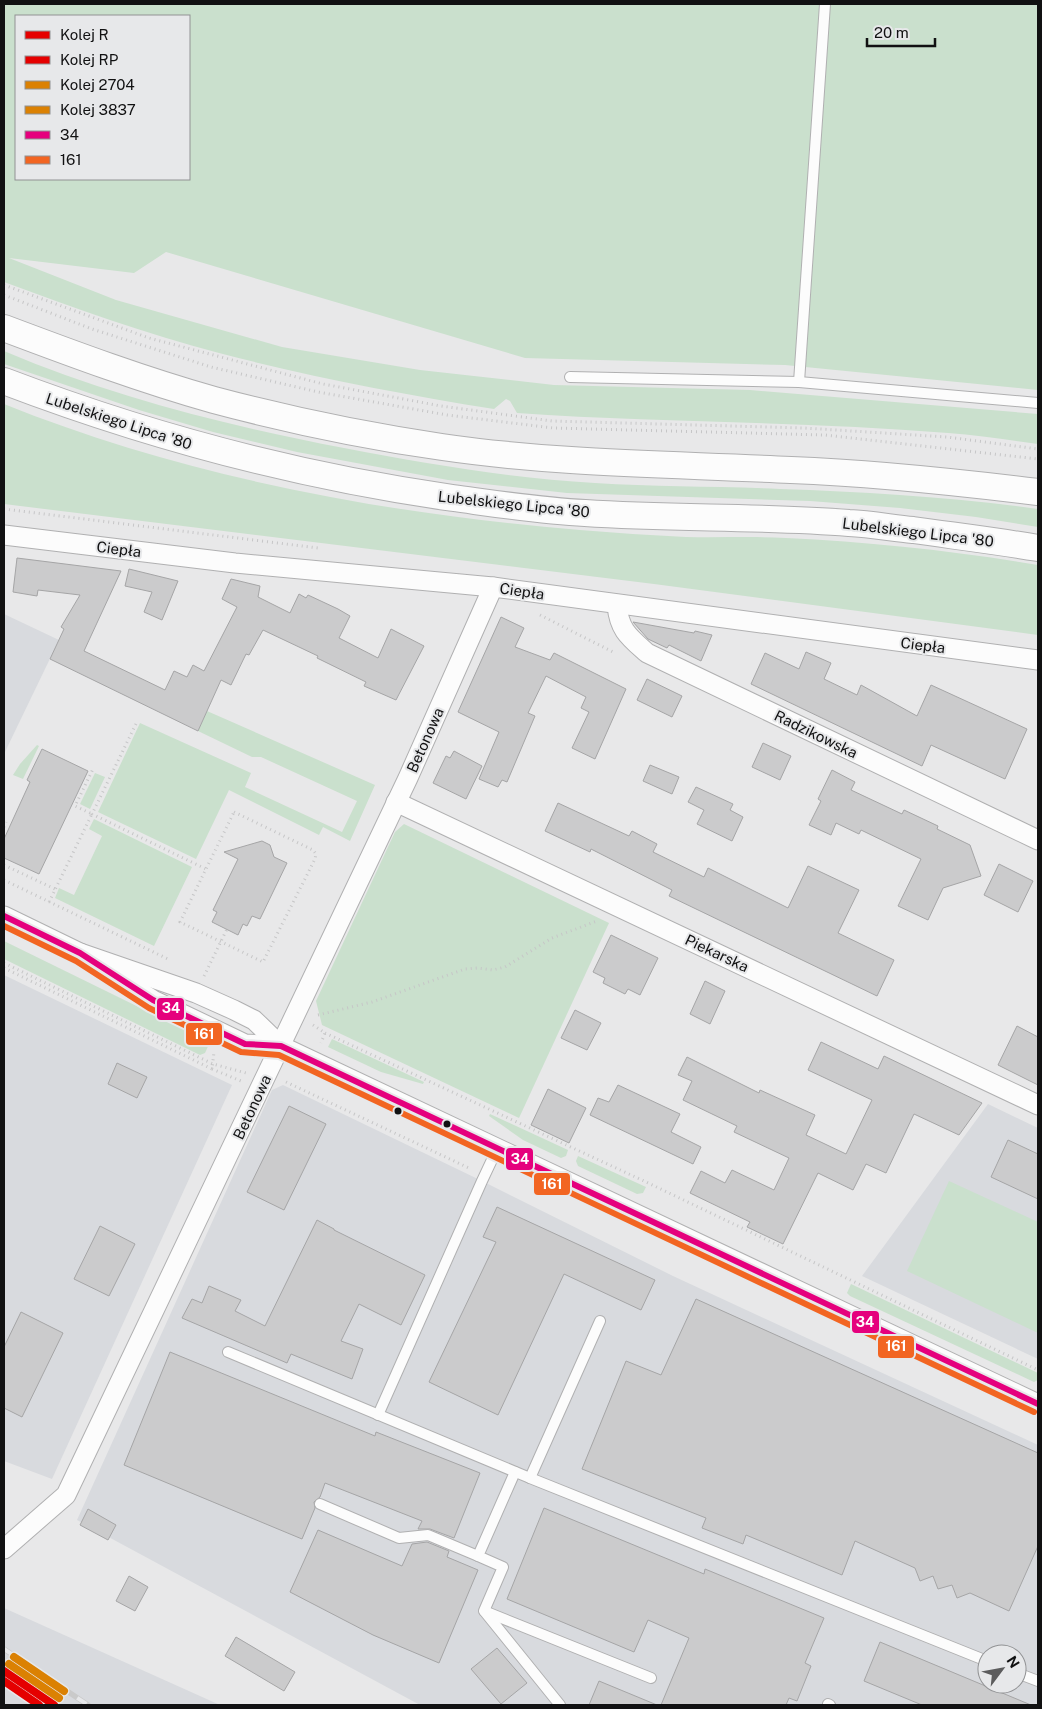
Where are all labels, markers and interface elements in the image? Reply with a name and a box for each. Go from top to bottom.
legend [15,15,190,180]
scale bar [867,15,934,47]
text: 20 m [874,24,909,41]
text: Kolej R [60,26,109,43]
text: Kolej RP [60,51,119,68]
text: Kolej 2704 [60,76,135,93]
text: Kolej 3837 [60,101,136,118]
text: 34 [60,126,79,143]
text: 161 [60,151,82,168]
street label: Lubelskiego Lipca '80 [44,389,194,453]
street label: Lubelskiego Lipca '80 [437,488,591,520]
street label: Lubelskiego Lipca '80 [841,514,995,550]
street label: Ciepła [96,538,142,560]
street label: Ciepła [499,579,545,603]
street label: Ciepła [900,634,946,656]
street label: Betonowa [403,705,447,775]
street label: Radzikowska [772,707,860,761]
street label: Piekarska [683,931,751,975]
line badge: 34 [156,997,185,1021]
text: 34 [162,1000,180,1016]
line badge: 161 [185,1022,223,1046]
text: 161 [193,1026,215,1042]
street label: Betonowa [230,1072,274,1142]
unlabelled marker [393,1106,403,1116]
unlabelled marker [442,1119,452,1129]
line badge: 34 [505,1147,534,1171]
text: 34 [511,1151,529,1167]
line badge: 161 [533,1172,571,1196]
text: 161 [541,1176,563,1192]
line badge: 34 [851,1310,880,1334]
text: 34 [856,1314,874,1330]
line badge: 161 [877,1335,915,1359]
text: 161 [885,1338,907,1354]
north arrow [977,1644,1027,1694]
text: N [1003,1653,1023,1671]

